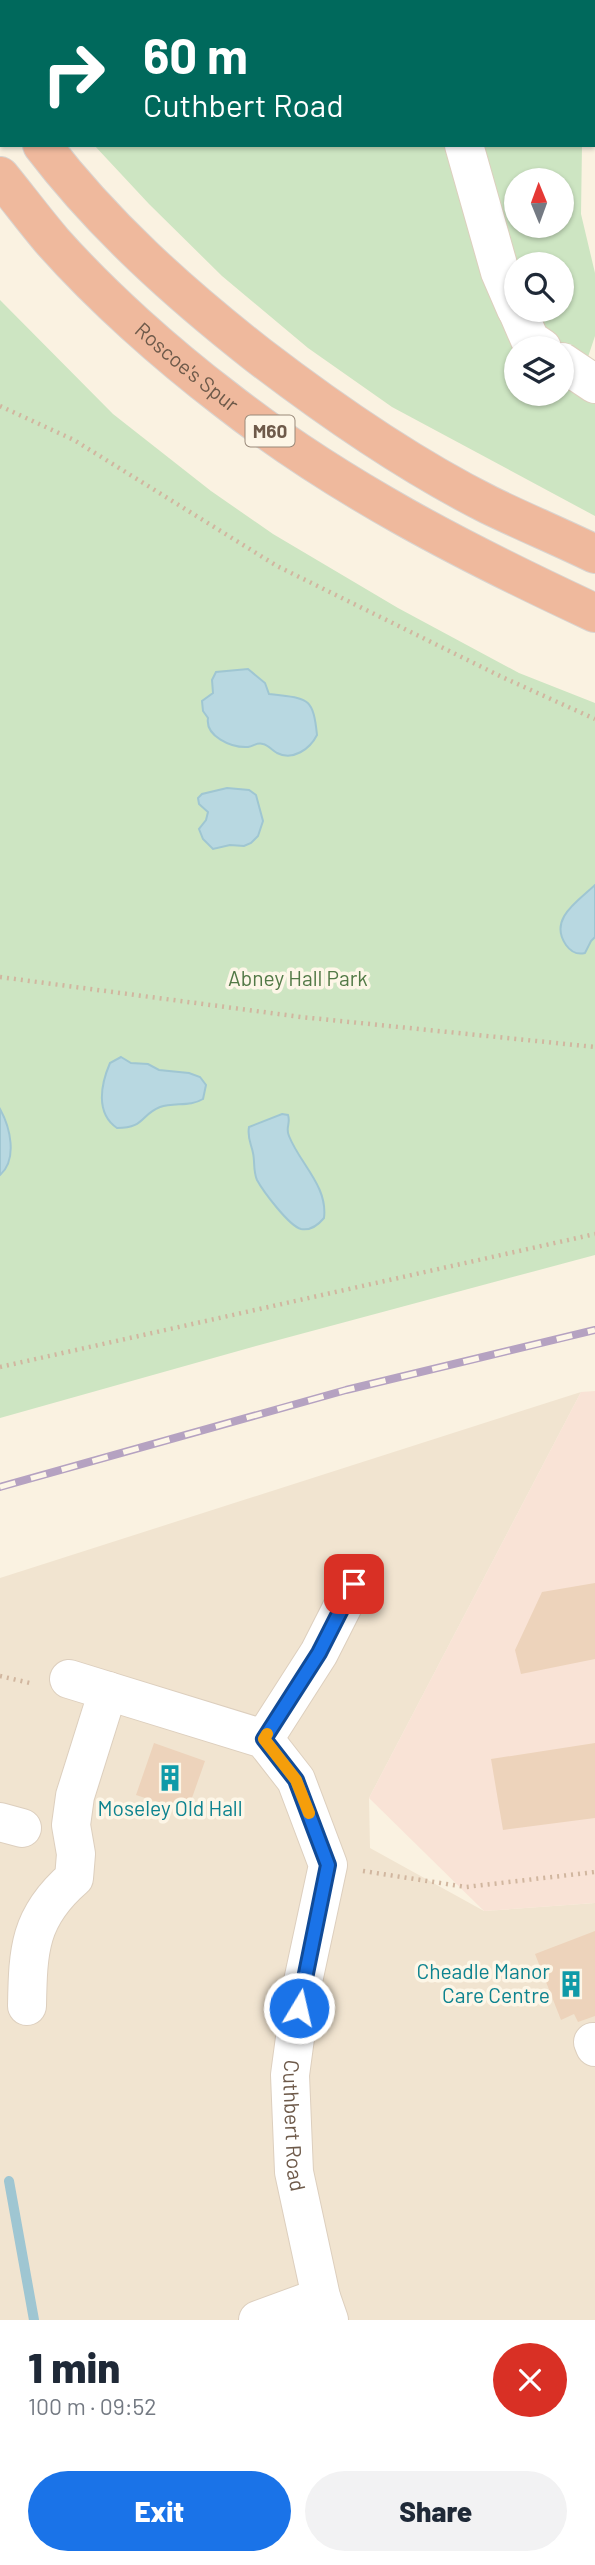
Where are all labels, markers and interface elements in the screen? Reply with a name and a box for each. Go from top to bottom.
text: 60 m [143,25,248,84]
icon: right [28,28,119,119]
text: Cuthbert Road [143,85,344,123]
north arrow [504,168,574,238]
map controls [504,168,574,406]
button: search [504,252,574,322]
street label: Roscoe's Spur [131,316,245,416]
button: layers [504,336,574,406]
road number: M60 [246,416,294,446]
park label: Abney Hall Park [228,965,368,990]
pin [324,1554,384,1614]
icon: arrive [335,1565,373,1603]
building icon: Moseley Old Hall [155,1763,185,1793]
place label: Moseley Old Hall [97,1795,243,1820]
place label: Cheadle Manor Care Centre [417,1958,550,2007]
building icon: Cheadle Manor Care Centre [556,1969,586,1999]
position arrow [262,1971,336,2045]
street label: Cuthbert Road [279,2058,312,2193]
text: 1 min [28,2341,120,2391]
button: close [493,2343,567,2417]
text: 100 m · 09:52 [28,2392,157,2420]
button: Exit [28,2471,291,2551]
button: Share [305,2471,567,2551]

